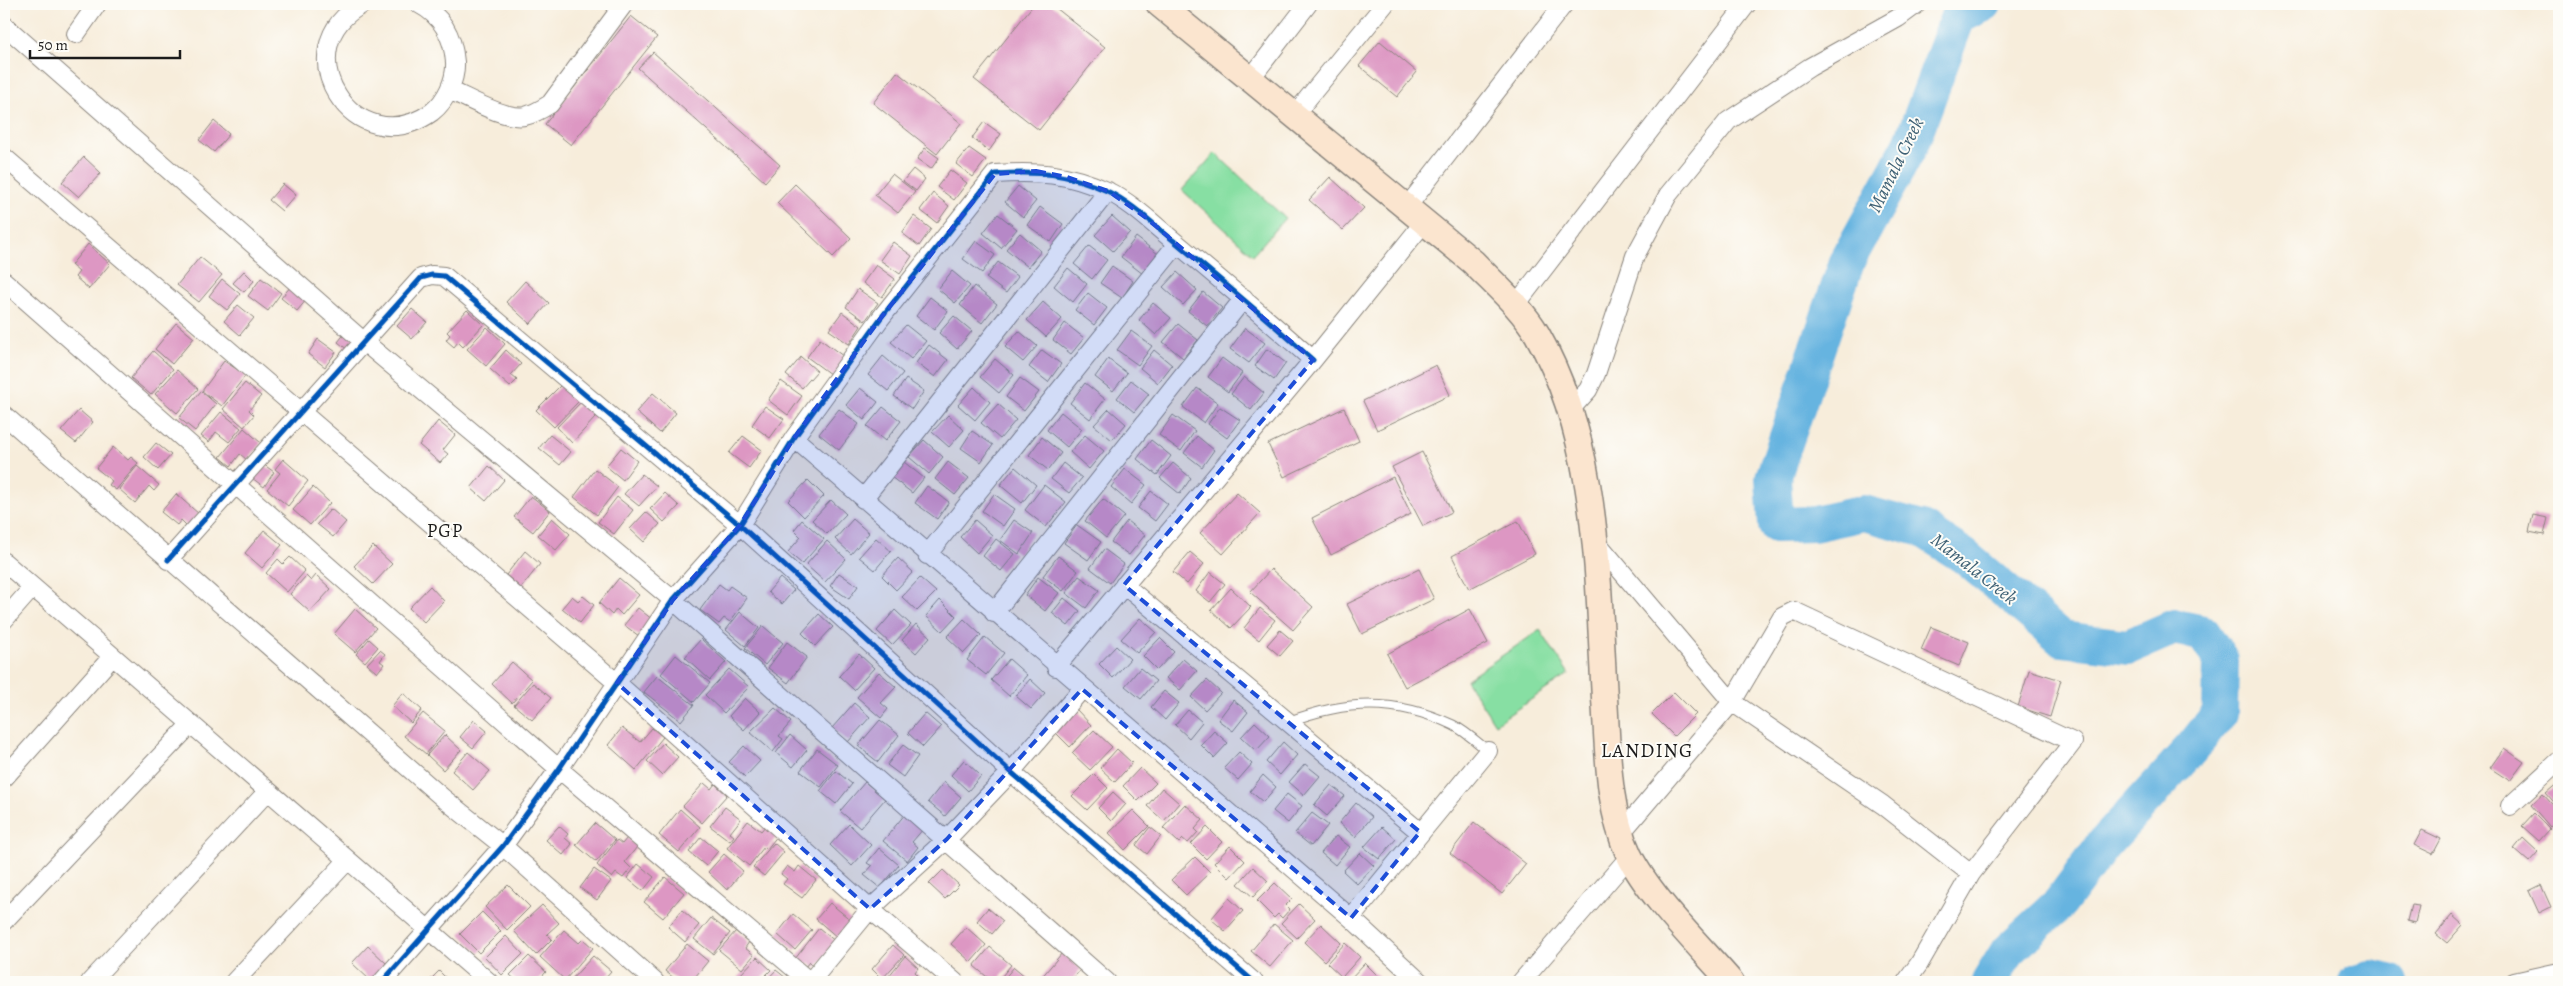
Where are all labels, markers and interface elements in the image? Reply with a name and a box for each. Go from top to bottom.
scale bar [30,28,180,60]
text: 50 m [38,35,68,55]
water label: Mamala Creek [1862,113,1930,217]
district label: PGP [427,518,463,544]
water label: Mamala Creek [1925,527,2023,611]
district label: LANDING [1601,737,1693,764]

